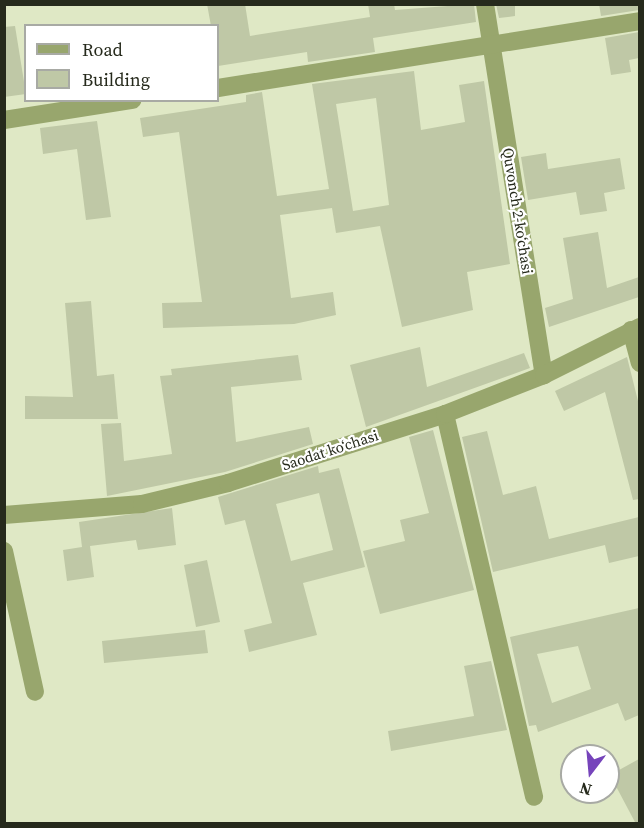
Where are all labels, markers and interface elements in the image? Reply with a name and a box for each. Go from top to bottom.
legend [24,24,219,102]
text: Road [82,37,123,62]
text: Building [82,67,150,92]
street label: Quvonch 2-koʻchasi [499,146,537,276]
street label: Saodat koʻchasi [279,426,381,474]
north arrow [560,744,620,804]
text: N [577,777,594,802]

